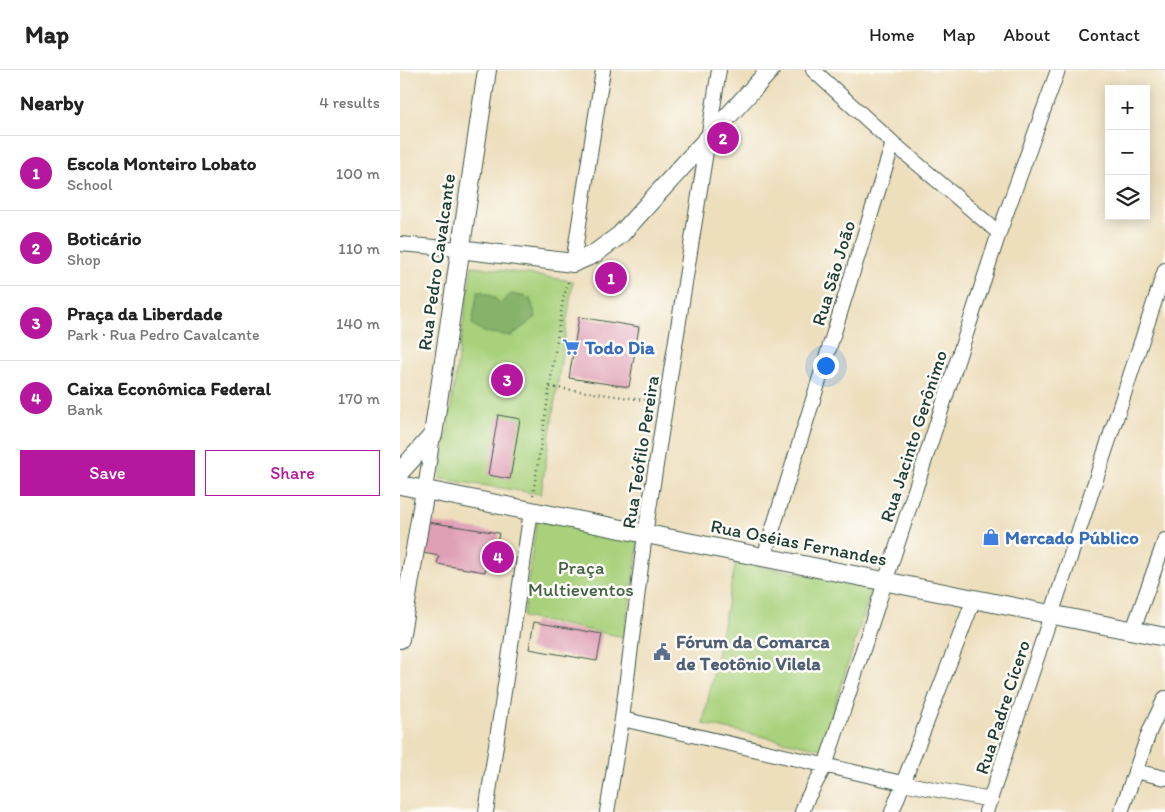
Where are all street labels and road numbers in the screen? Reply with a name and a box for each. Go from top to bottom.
street label: Rua Pedro Cavalcante [413,172,460,352]
street label: Rua São João [807,218,860,328]
street label: Rua Jacinto Gerônimo [875,347,952,525]
street label: Rua Teófilo Pereira [617,374,664,530]
street label: Rua Oséias Fernandes [709,514,889,571]
street label: Rua Padre Cícero [970,637,1035,777]

